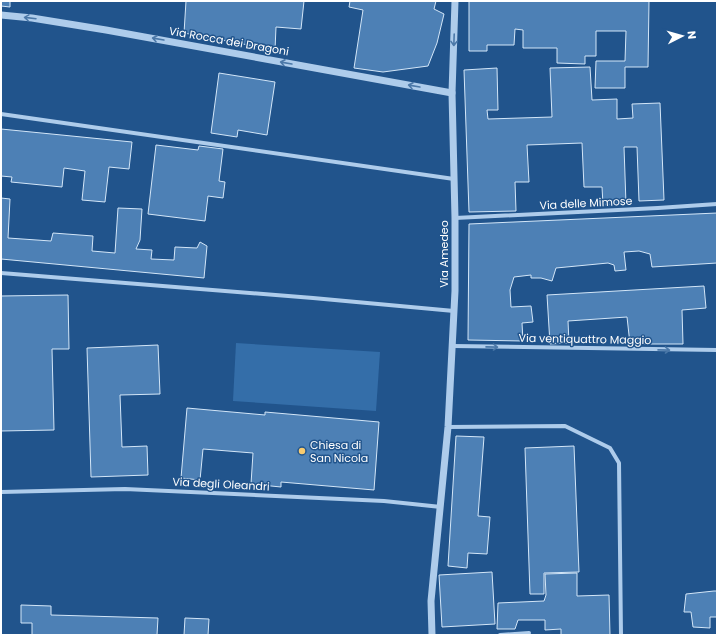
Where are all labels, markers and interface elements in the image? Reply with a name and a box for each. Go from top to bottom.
one-way arrow [24,14,37,22]
north arrow [662,16,702,56]
street label: Via Rocca dei Dragoni [168,23,290,59]
text: N [684,30,700,40]
one-way arrow [450,33,458,46]
one-way arrow [152,35,165,43]
one-way arrow [280,58,293,66]
one-way arrow [408,82,421,90]
street label: Via delle Mimose [539,193,633,213]
street label: Via Amedeo [436,220,452,288]
street label: Via ventiquattro Maggio [518,330,652,348]
one-way arrow [485,343,498,351]
one-way arrow [657,346,670,353]
place label: Chiesa di San Nicola [310,437,368,466]
marker: Chiesa di San Nicola [297,446,307,456]
street label: Via degli Oleandri [172,473,270,495]

